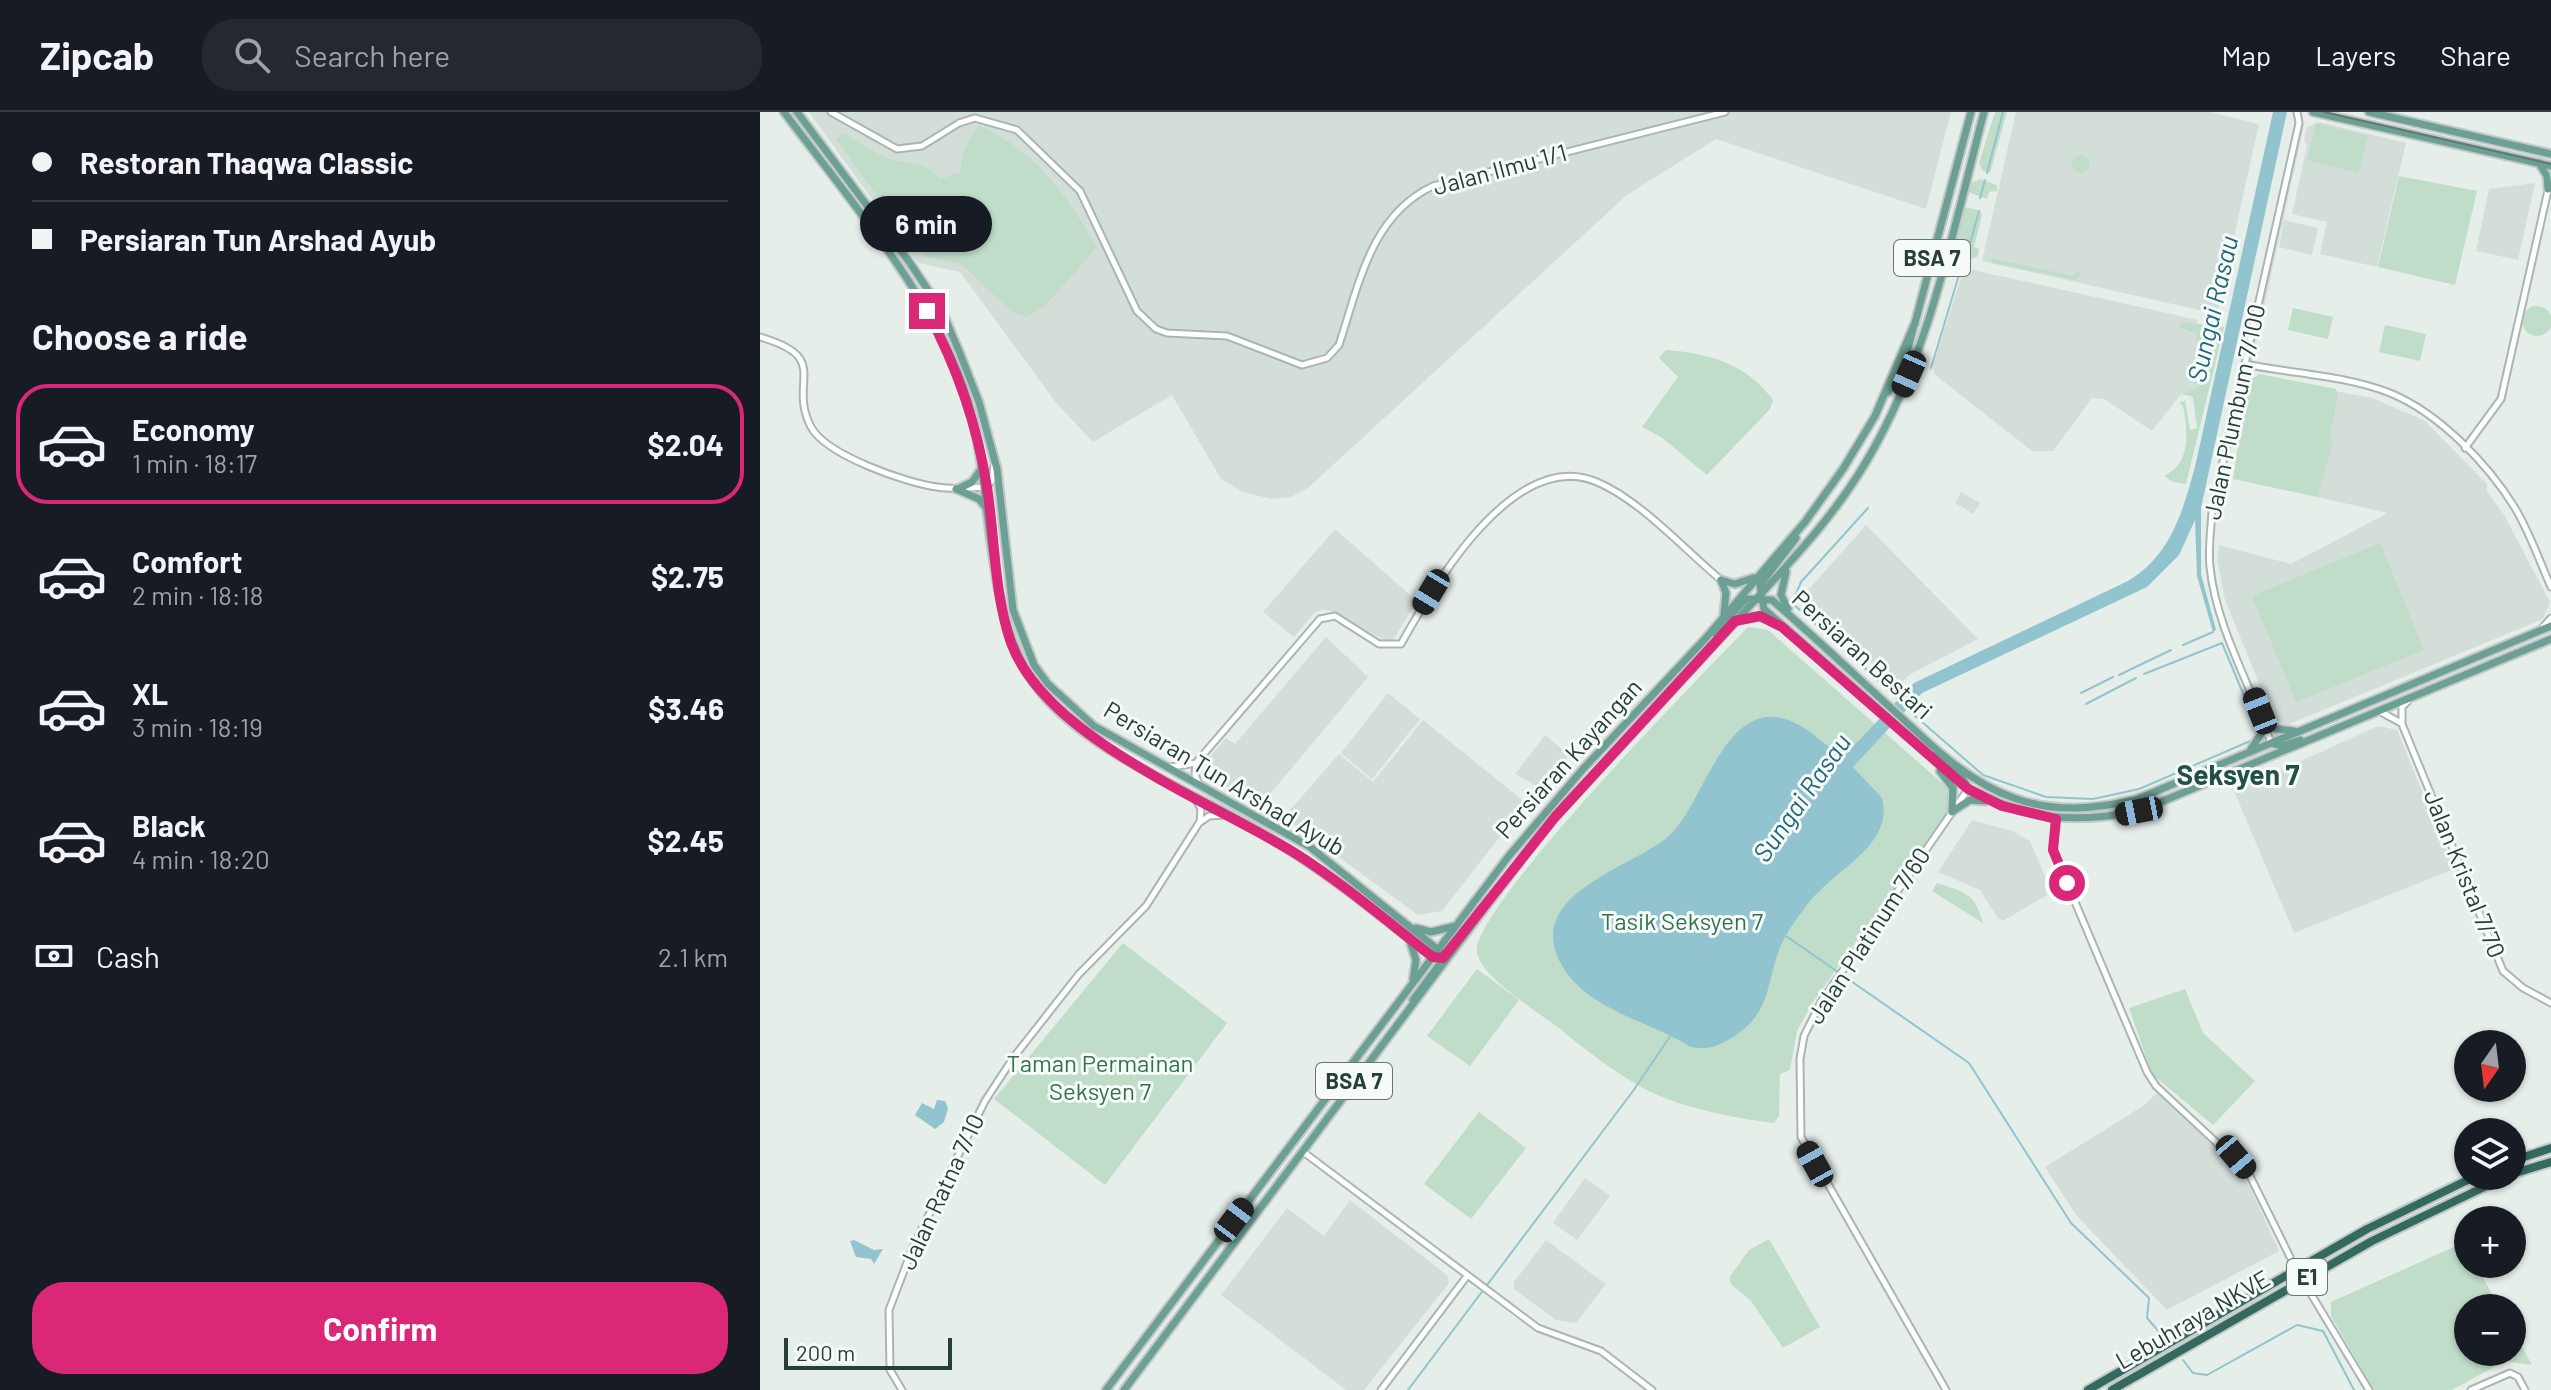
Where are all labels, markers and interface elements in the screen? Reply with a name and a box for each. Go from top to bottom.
search box [202,19,762,91]
text: Zipcab [40,32,154,78]
icon: search [230,33,274,77]
text: Search here [294,37,450,73]
text: Map [2221,38,2271,72]
text: Layers [2315,38,2396,72]
text: Share [2440,38,2511,72]
street label: Jalan Ilmu 1/1 [1430,137,1570,200]
text: Restoran Thaqwa Classic [80,144,413,180]
callout: 6 min [861,195,993,251]
text: 6 min [895,208,957,239]
text: Persiaran Tun Arshad Ayub [80,221,436,257]
water label: Sungai Rasau [2180,232,2243,385]
road number: BSA 7 [1894,240,1970,276]
route end [909,293,945,329]
street label: Jalan Plumbum 7/100 [2197,301,2271,522]
text: Choose a ride [32,314,248,357]
car [1888,347,1930,401]
icon: car [36,408,108,480]
text: Economy [132,411,255,447]
text: $2.04 [647,426,724,462]
text: 1 min · 18:17 [132,447,257,478]
icon: car [36,540,108,612]
text: Comfort [132,543,242,579]
text: $2.75 [651,558,724,594]
car [1408,565,1454,619]
text: 2 min · 18:18 [132,579,263,610]
street label: Persiaran Bestari [1787,583,1939,725]
icon: car [36,672,108,744]
street label: Persiaran Kayangan [1489,672,1647,844]
text: XL [132,675,168,711]
car [2240,684,2280,738]
text: $3.46 [648,690,724,726]
street label: Persiaran Tun Arshad Ayub [1099,694,1350,861]
text: 3 min · 18:19 [132,711,263,742]
water label: Sungai Rasau [1745,727,1856,867]
district label: Seksyen 7 [2177,757,2300,791]
street label: Jalan Kristal 7/70 [2419,785,2512,962]
car [2113,795,2165,827]
icon: car [36,804,108,876]
text: Black [132,807,206,843]
text: $2.45 [648,822,724,858]
street label: Jalan Platinum 7/60 [1800,842,1936,1029]
text: 4 min · 18:20 [132,843,270,874]
route start [2049,865,2085,901]
park label: Tasik Seksyen 7 [1601,906,1763,935]
icon: cash [32,934,76,978]
text: Cash [96,938,160,974]
text: 2.1 km [658,941,728,972]
north arrow [2454,1030,2526,1102]
map controls [2454,1030,2526,1366]
park label: Taman Permainan Seksyen 7 [1006,1048,1194,1105]
road number: BSA 7 [1316,1063,1392,1099]
street label: Jalan Ratna 7/10 [892,1109,989,1274]
button: layers [2454,1118,2526,1190]
car [2211,1131,2261,1183]
car [1793,1137,1837,1191]
car [1210,1194,1258,1246]
button: + [2454,1206,2526,1278]
road number: E1 [2287,1259,2327,1295]
street label: Lebuhraya NKVE [2110,1263,2275,1375]
button: Confirm [32,1282,728,1374]
button: − [2454,1294,2526,1366]
scale bar [784,1334,952,1370]
text: 200 m [796,1339,855,1365]

